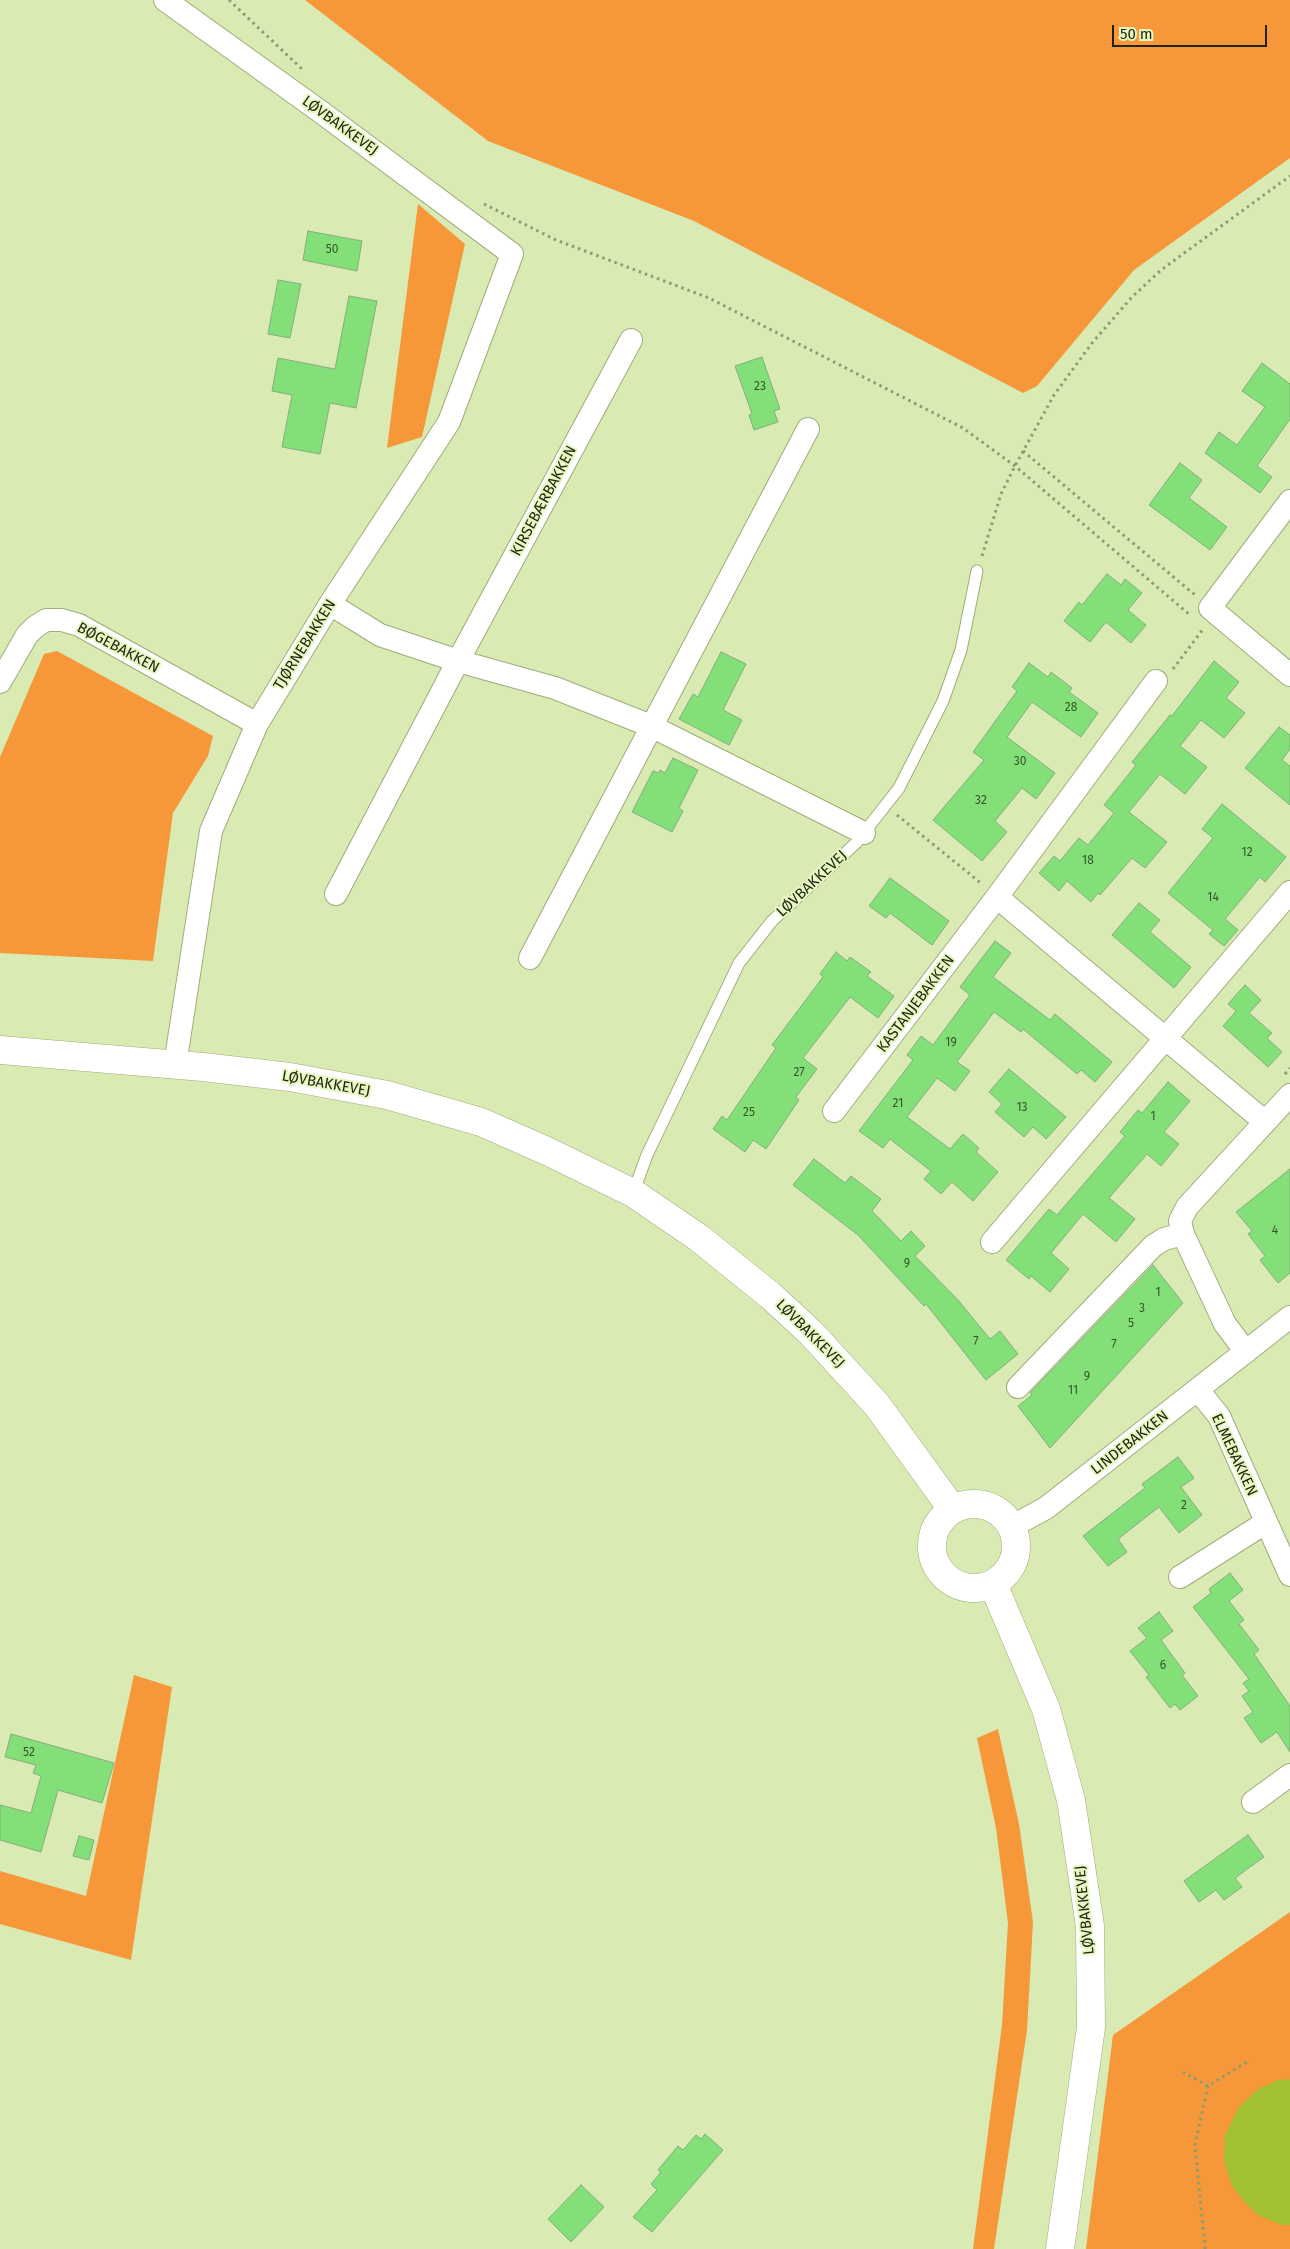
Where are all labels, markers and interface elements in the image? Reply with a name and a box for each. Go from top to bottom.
scale bar [1115,15,1270,47]
text: 50 m [1120,25,1153,43]
street label: LØVBAKKEVEJ [298,92,382,160]
house number: 50 [326,243,338,257]
house number: 23 [754,380,766,394]
street label: KIRSEBÆRBAKKEN [507,443,581,559]
street label: TJØRNEBAKKEN [270,596,340,694]
street label: BØGEBAKKEN [74,619,162,677]
house number: 28 [1065,701,1077,715]
house number: 30 [1014,755,1026,769]
house number: 32 [975,794,987,808]
house number: 12 [1241,846,1253,860]
street label: LØVBAKKEVEJ [773,847,851,921]
house number: 18 [1082,854,1094,868]
house number: 14 [1207,891,1219,905]
street label: KASTANJEBAKKEN [874,952,958,1056]
house number: 19 [945,1036,957,1050]
house number: 27 [793,1066,805,1080]
street label: LØVBAKKEVEJ [280,1067,372,1101]
house number: 21 [893,1097,903,1111]
house number: 13 [1016,1101,1028,1115]
house number: 25 [743,1106,755,1120]
house number: 1 [1150,1110,1156,1124]
house number: 4 [1272,1224,1278,1238]
house number: 9 [904,1257,910,1271]
house number: 1 [1155,1286,1161,1300]
street label: LØVBAKKEVEJ [772,1296,848,1372]
house number: 3 [1139,1302,1145,1316]
house number: 5 [1128,1317,1134,1331]
house number: 7 [973,1335,979,1349]
house number: 7 [1111,1338,1117,1352]
house number: 9 [1084,1370,1090,1384]
house number: 11 [1068,1384,1078,1398]
street label: LINDEBAKKEN [1088,1407,1172,1479]
street label: ELMEBAKKEN [1207,1411,1261,1499]
house number: 2 [1181,1499,1187,1513]
house number: 6 [1160,1659,1166,1673]
house number: 52 [23,1746,35,1760]
street label: LØVBAKKEVEJ [1071,1864,1099,1956]

